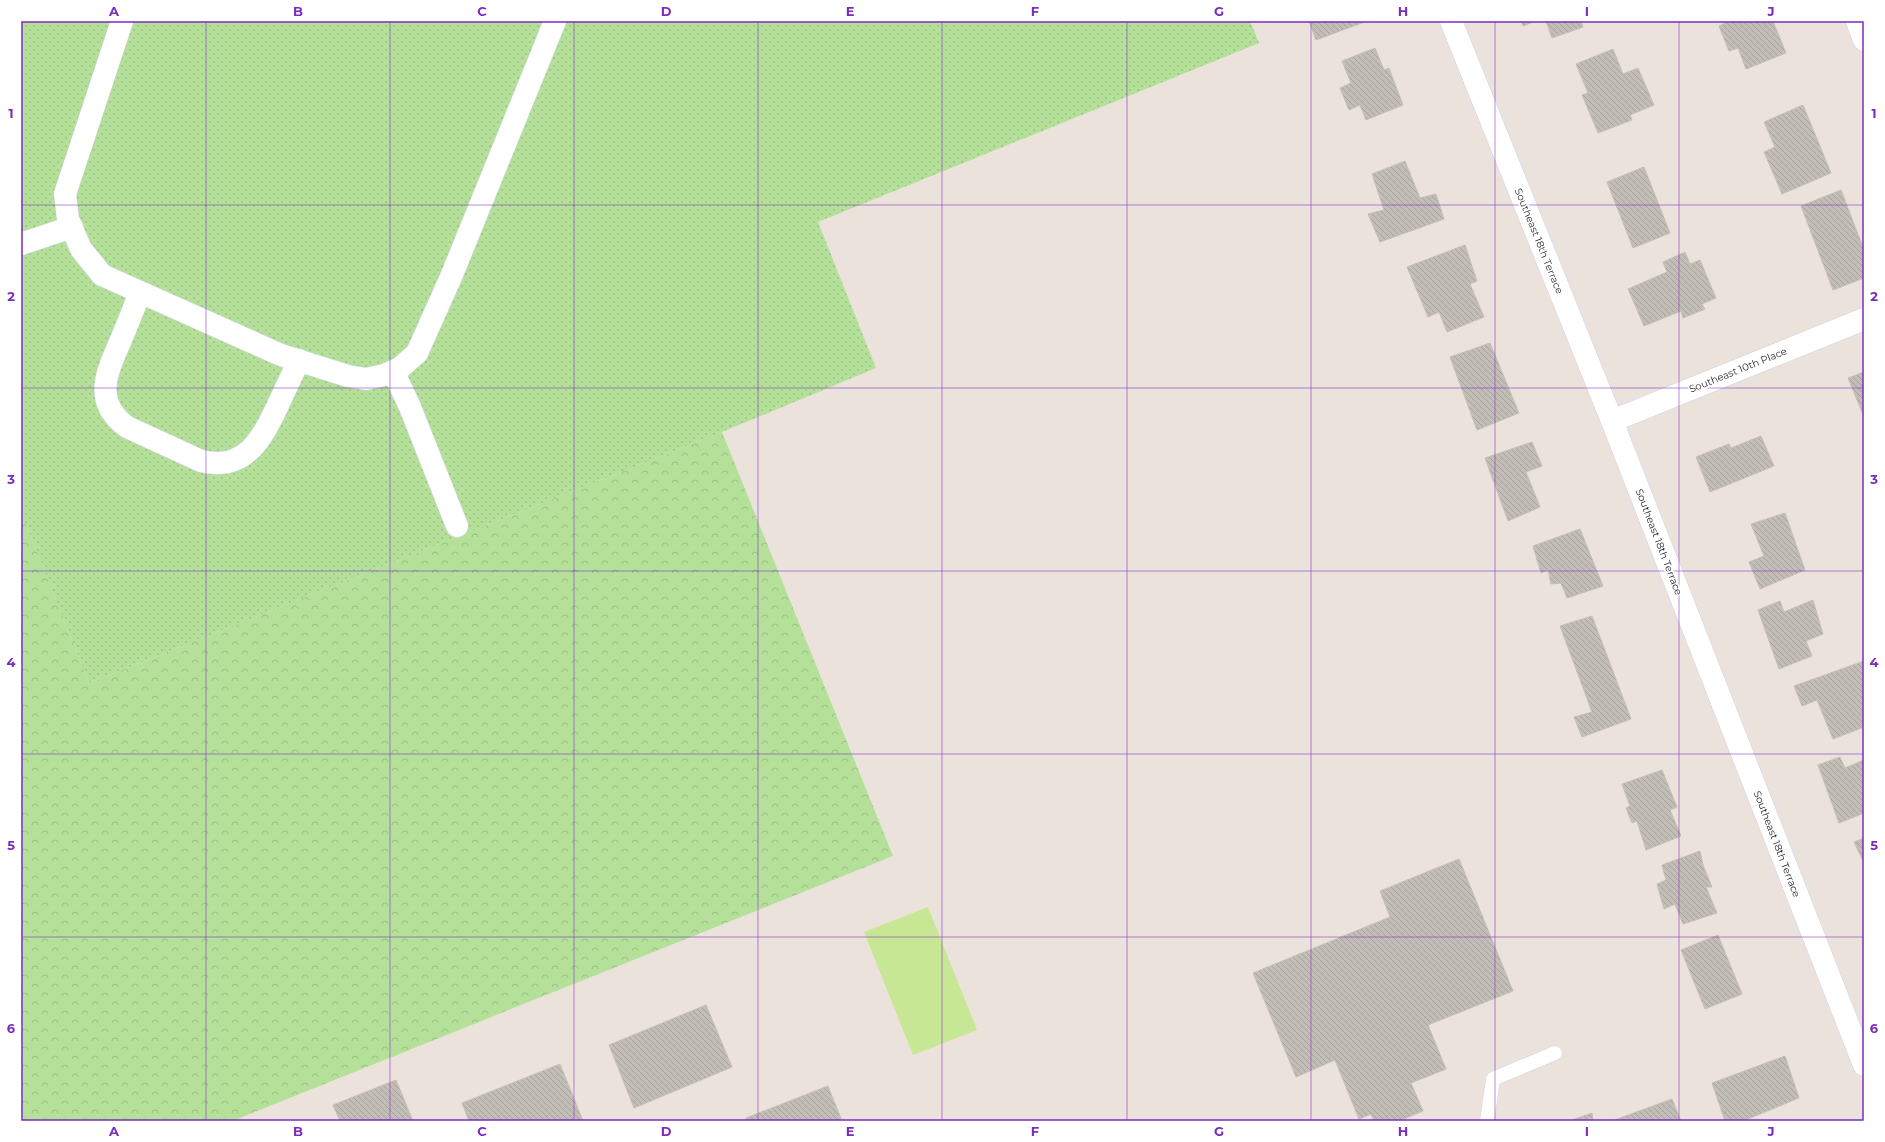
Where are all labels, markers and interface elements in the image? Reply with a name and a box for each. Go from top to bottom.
text: A [108,3,120,19]
text: B [293,3,303,19]
text: C [477,3,487,19]
text: D [661,3,672,19]
text: E [846,3,855,19]
text: F [1031,3,1039,19]
text: G [1214,3,1224,19]
text: H [1398,3,1408,19]
text: I [1585,3,1589,19]
text: J [1766,3,1775,19]
text: 1 [8,105,14,121]
text: 1 [1871,105,1877,121]
street label: Southeast 18th Terrace [1512,186,1566,296]
text: 2 [7,288,15,304]
text: 2 [1870,288,1878,304]
street label: Southeast 10th Place [1687,344,1789,396]
text: 3 [6,471,15,487]
text: 3 [1869,471,1878,487]
street label: Southeast 18th Terrace [1633,487,1685,597]
text: 4 [7,654,16,670]
text: 4 [1870,654,1879,670]
street label: Southeast 18th Terrace [1751,789,1803,899]
text: 5 [7,837,15,853]
text: 5 [1870,837,1878,853]
text: 6 [7,1020,16,1036]
text: 6 [1870,1020,1879,1036]
text: A [108,1123,120,1139]
text: B [293,1123,303,1139]
text: C [477,1123,487,1139]
text: D [661,1123,672,1139]
text: E [846,1123,855,1139]
text: F [1031,1123,1039,1139]
text: G [1214,1123,1224,1139]
text: H [1398,1123,1408,1139]
text: I [1585,1123,1589,1139]
text: J [1766,1123,1775,1139]

